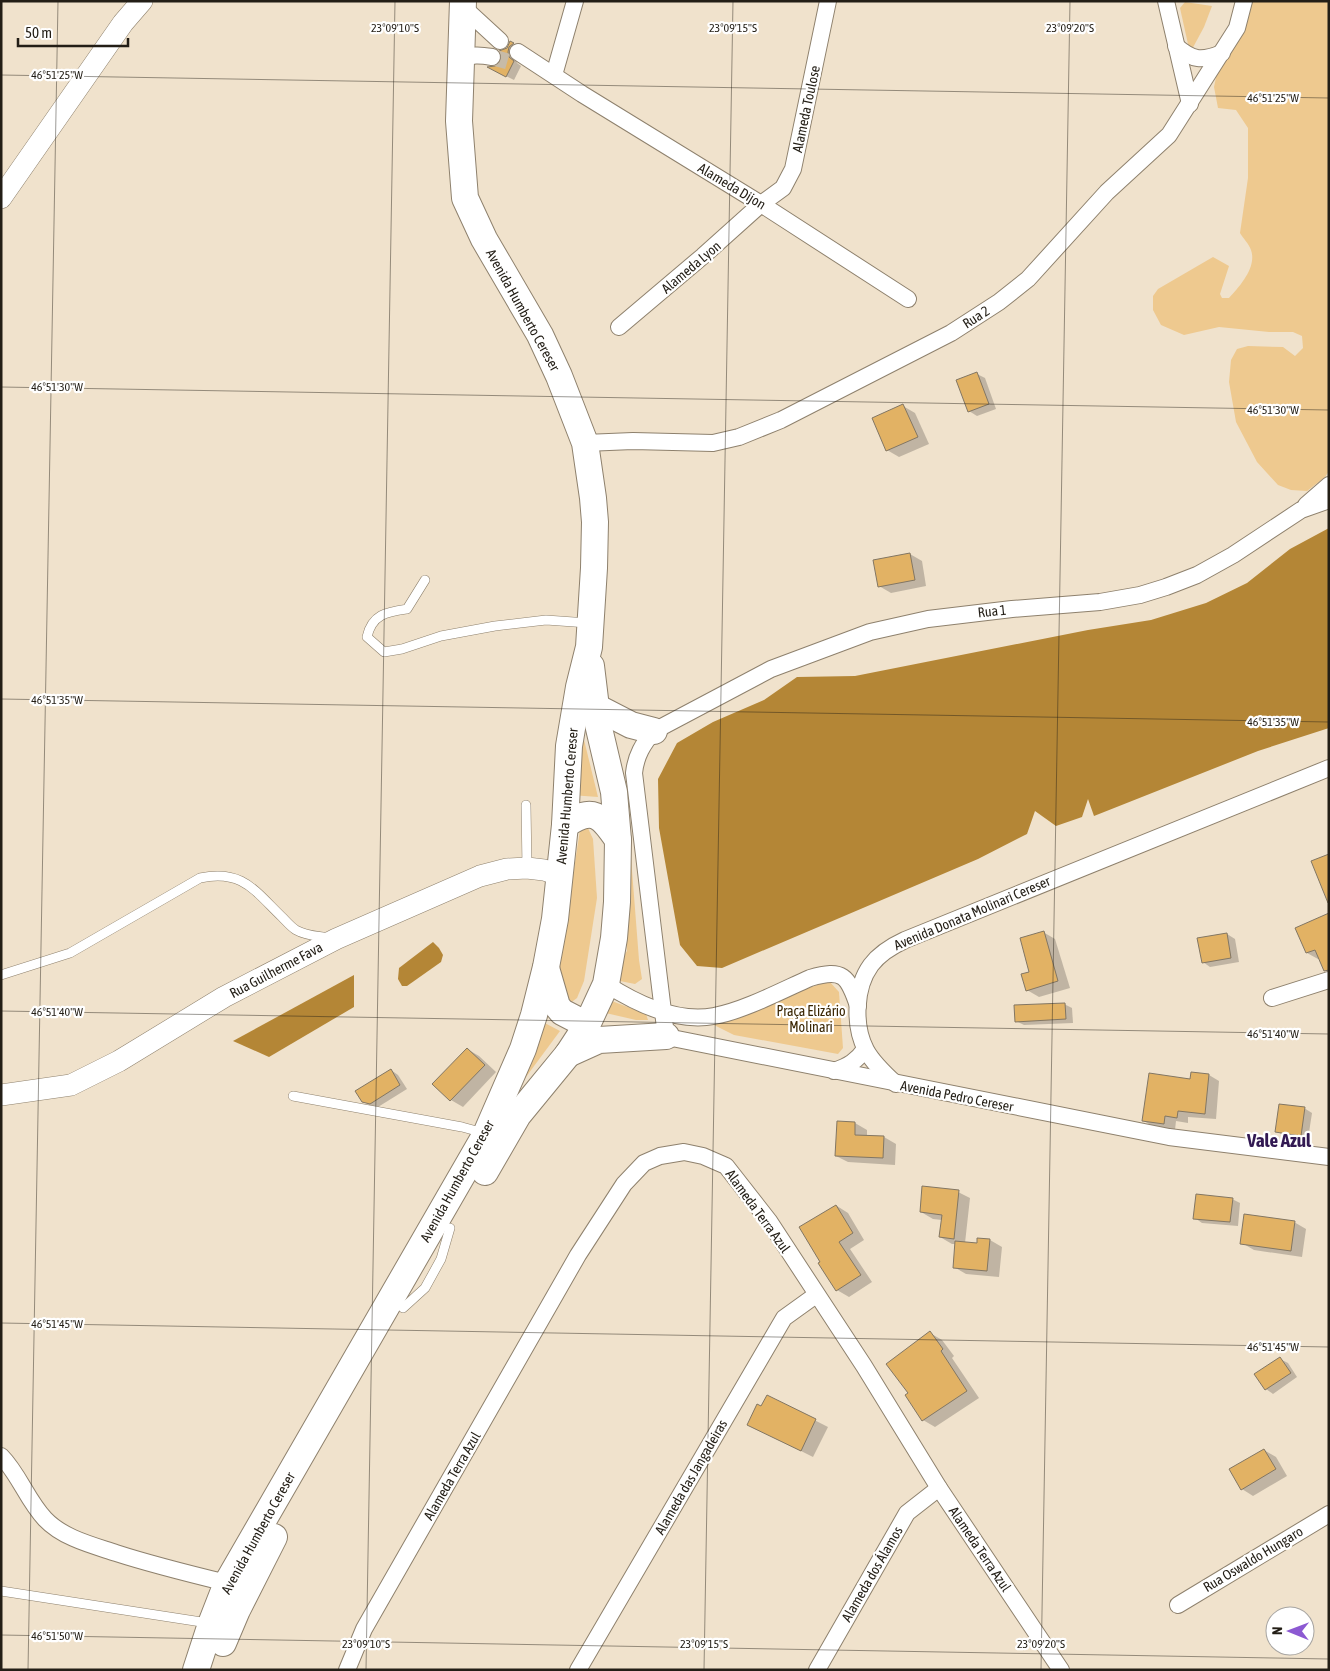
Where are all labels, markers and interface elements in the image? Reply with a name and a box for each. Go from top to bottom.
scale bar [18,15,128,47]
text: 23°09'10"S [371,21,419,35]
text: 23°09'15"S [709,21,757,35]
text: 23°09'20"S [1046,21,1094,35]
text: 50 m [25,24,52,41]
street label: Alameda Toulose [789,64,823,154]
text: 46°51'25"W [31,68,83,82]
text: 46°51'25"W [1247,91,1299,105]
street label: Alameda Dijon [695,160,769,212]
street label: Alameda Lyon [658,238,724,296]
street label: Avenida Humberto Cereser [483,246,564,374]
street label: Rua 2 [960,302,992,332]
text: 46°51'30"W [31,380,83,394]
text: 46°51'30"W [1247,403,1299,417]
street label: Rua 1 [977,602,1007,620]
text: 46°51'35"W [31,693,83,707]
text: 46°51'35"W [1247,715,1299,729]
street label: Avenida Humberto Cereser [553,726,581,865]
street label: Avenida Donata Molinari Cereser [891,872,1053,953]
street label: Rua Guilherme Fava [227,939,325,1001]
park label: Praça Elizário Molinari [776,1003,846,1035]
text: 46°51'40"W [31,1005,83,1019]
text: 46°51'40"W [1247,1027,1299,1041]
street label: Avenida Pedro Cereser [899,1077,1016,1115]
street label: Avenida Humberto Cereser [417,1117,498,1245]
district label: Vale Azul [1246,1129,1312,1151]
street label: Alameda Terra Azul [722,1166,794,1256]
text: 46°51'45"W [31,1317,83,1331]
text: 46°51'45"W [1247,1340,1299,1354]
street label: Alameda das Jangadeiras [652,1417,730,1537]
street label: Alameda Terra Azul [420,1429,484,1523]
street label: Avenida Humberto Cereser [218,1469,299,1597]
street label: Alameda Terra Azul [946,1504,1014,1595]
street label: Rua Oswaldo Hungaro [1200,1523,1306,1595]
street label: Alameda dos Álamos [838,1524,906,1624]
north arrow [1265,1606,1315,1656]
text: N [1269,1627,1285,1635]
text: 46°51'50"W [31,1629,83,1643]
text: 23°09'10"S [342,1637,390,1651]
text: 23°09'15"S [680,1637,728,1651]
text: 23°09'20"S [1017,1637,1065,1651]

